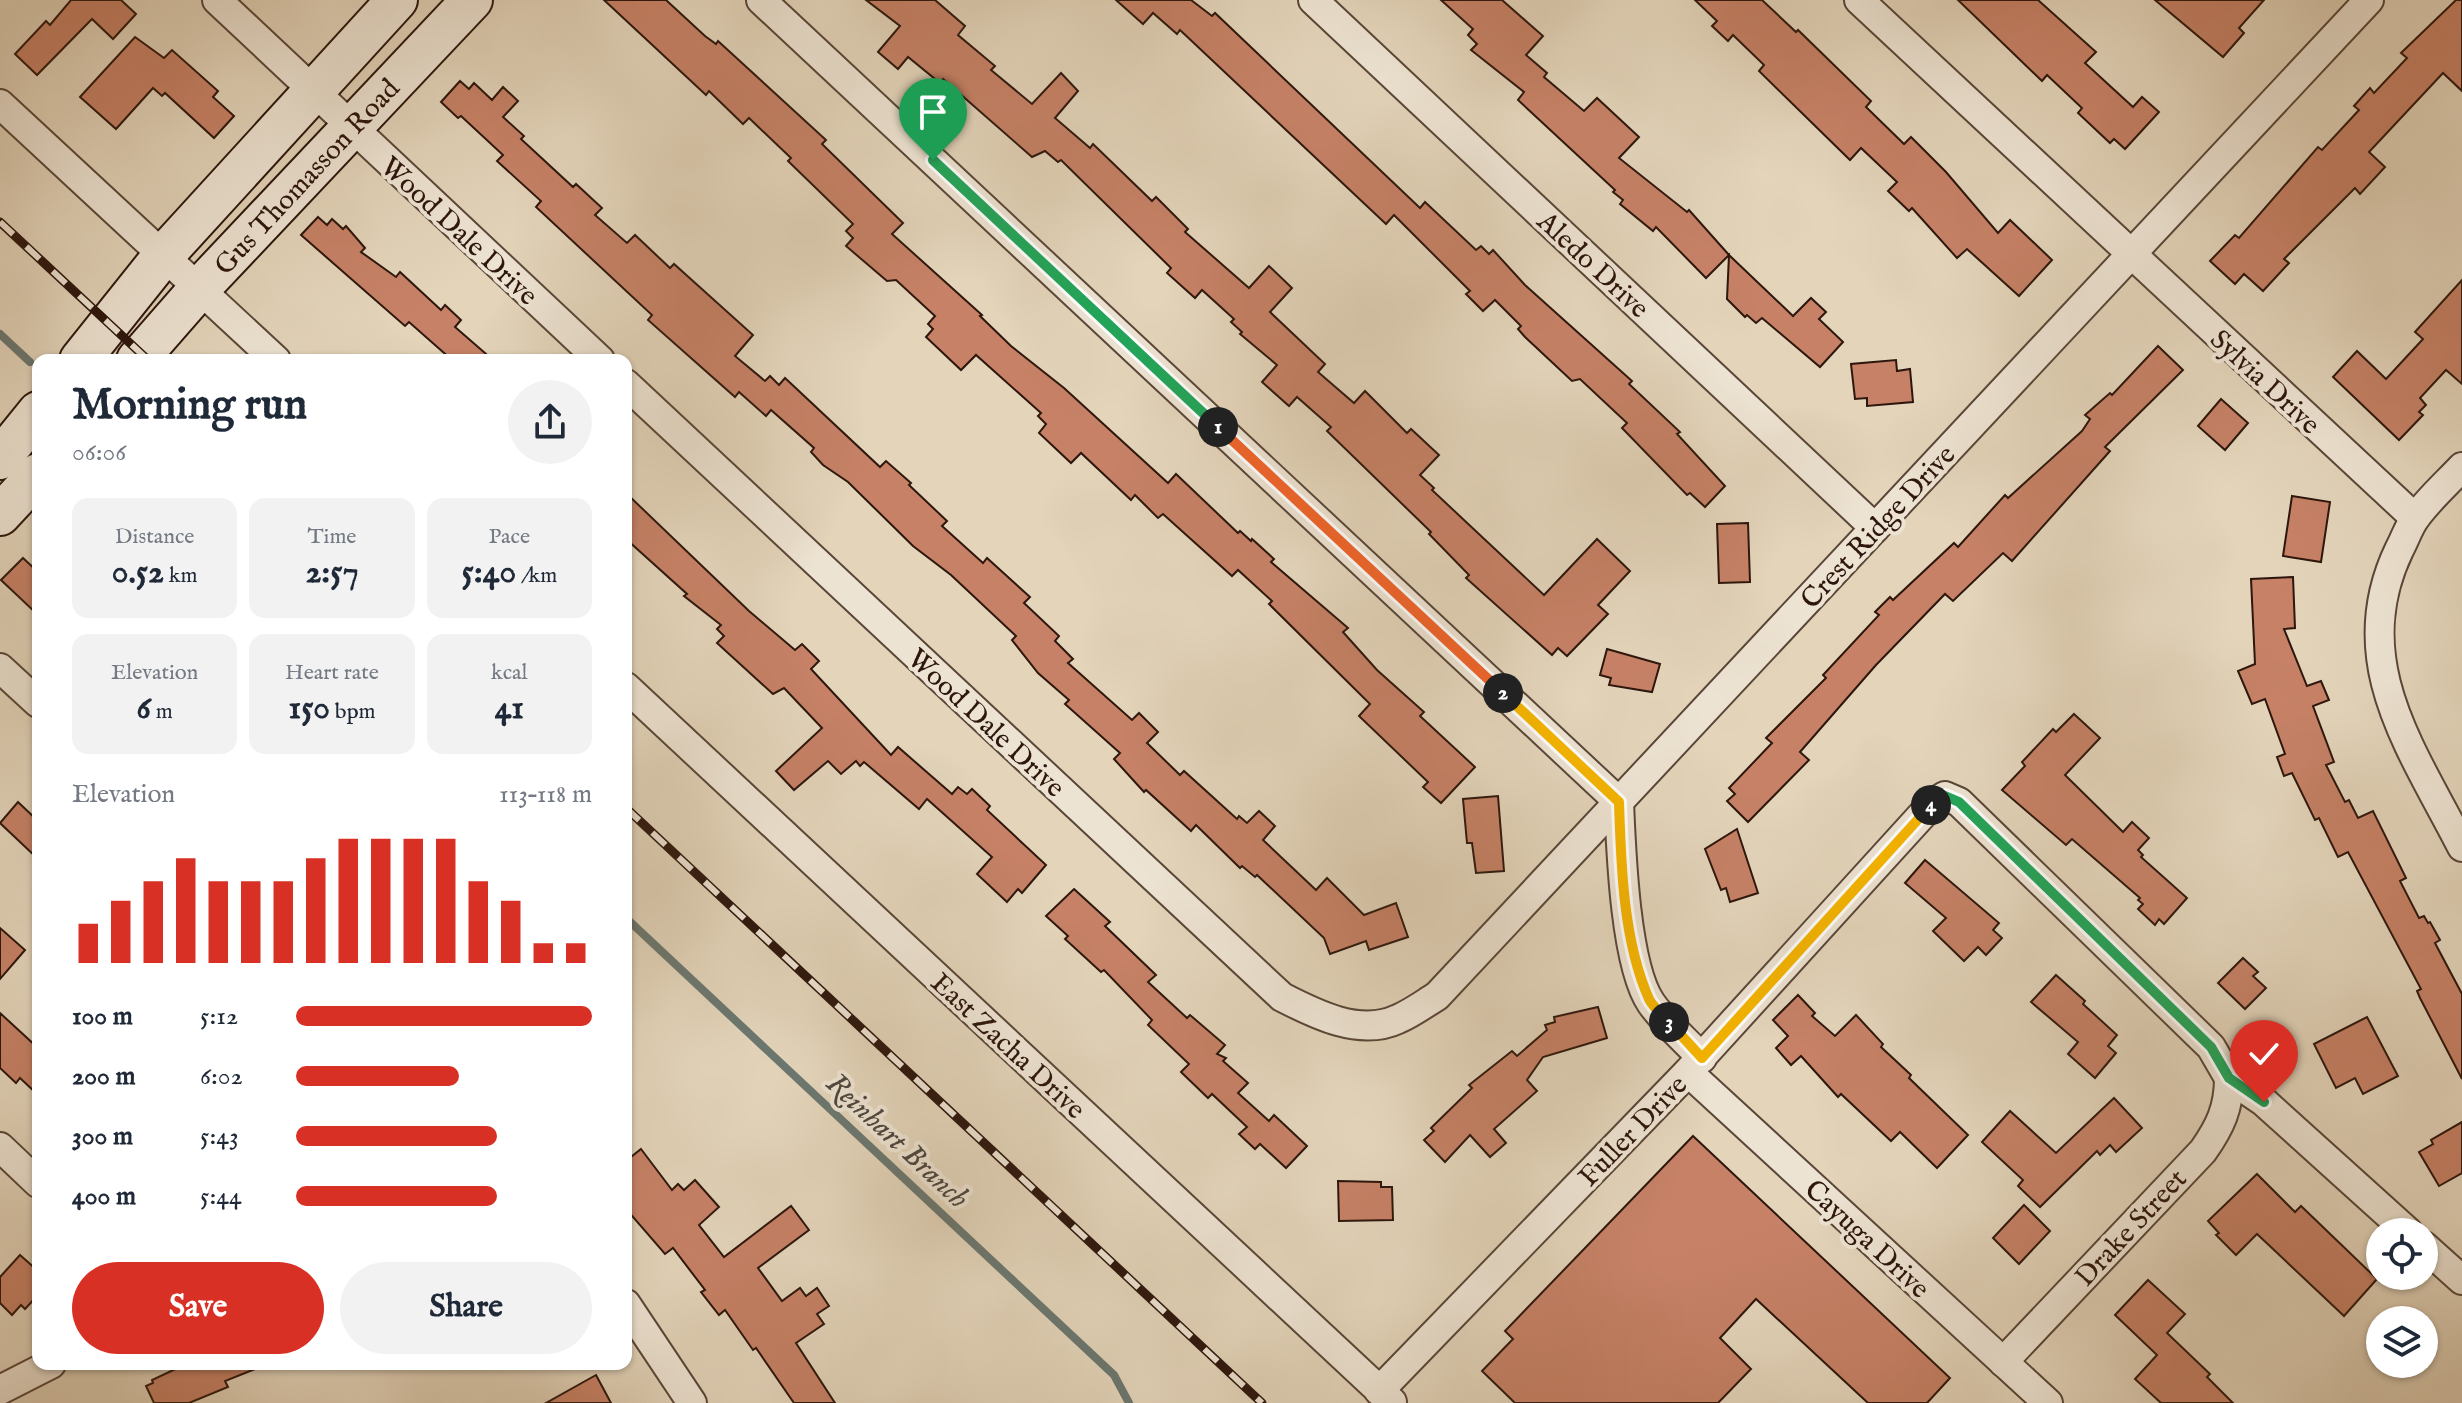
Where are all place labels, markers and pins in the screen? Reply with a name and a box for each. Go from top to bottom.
pin [899,78,967,160]
pin: 1 [1198,407,1238,447]
pin: 2 [1483,673,1523,713]
pin: 4 [1911,785,1951,825]
pin: 3 [1649,1002,1689,1042]
pin [2230,1020,2298,1102]

